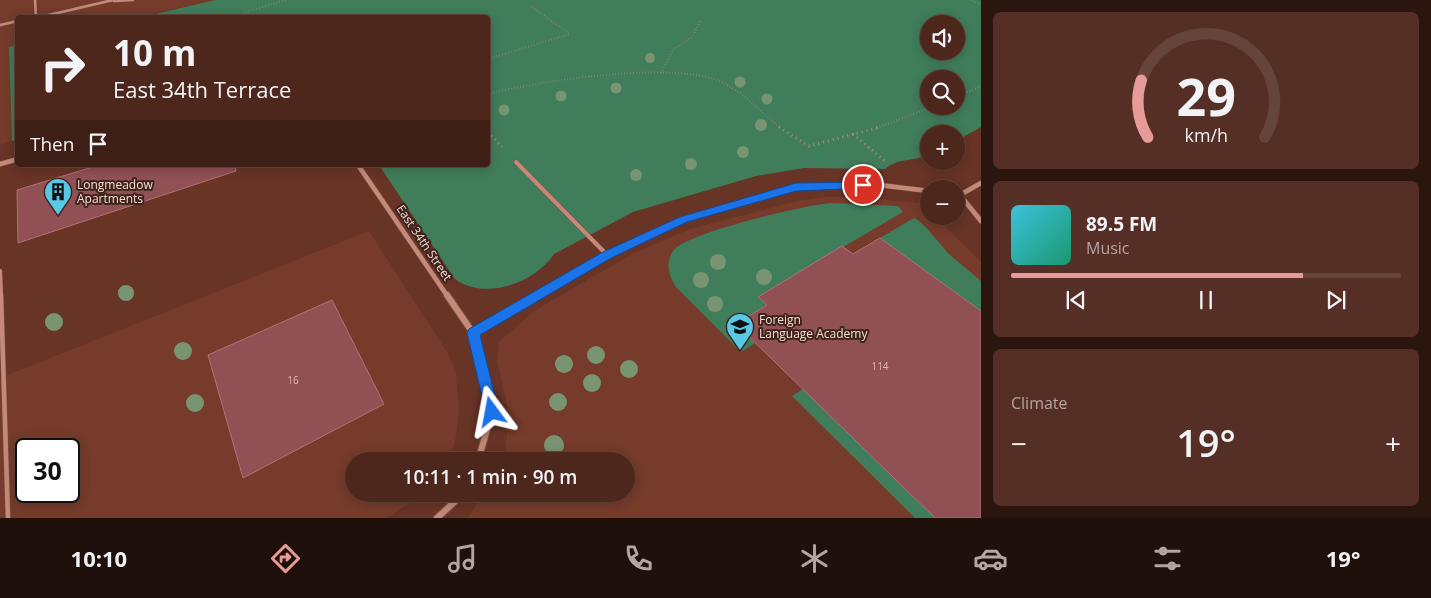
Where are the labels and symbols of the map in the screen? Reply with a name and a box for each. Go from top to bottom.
pin [842,164,884,206]
place label: Longmeadow Apartments [77,176,153,207]
building icon: Longmeadow Apartments [43,177,73,216]
street label: East 34th Street [393,201,456,284]
place label: Foreign Language Academy [759,311,868,342]
school or university icon: Foreign Language Academy [725,312,755,351]
house number: 114 [871,359,889,373]
house number: 16 [287,373,299,387]
position arrow [465,385,517,437]
speed limit sign: 30 [15,438,80,503]

